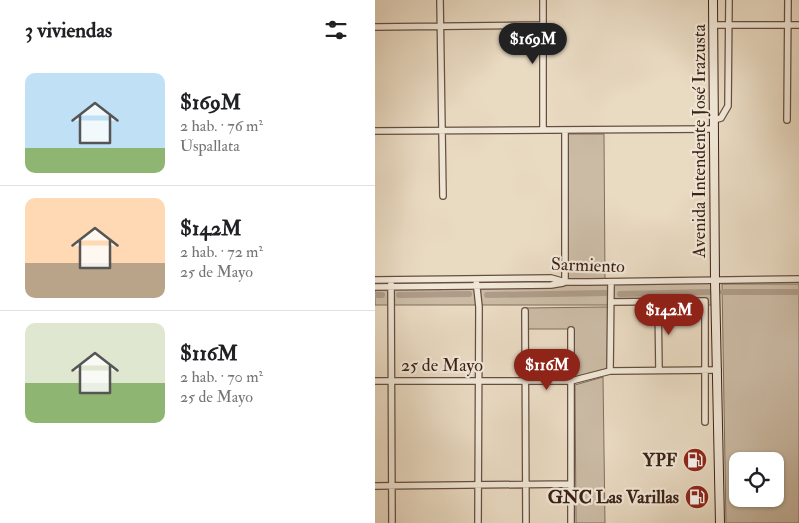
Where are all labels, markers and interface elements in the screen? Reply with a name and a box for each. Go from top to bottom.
icon: filters [322,16,350,44]
text: 3 viviendas [25,17,112,44]
pin: $169M [498,22,568,65]
street label: Avenida Intendente José Irazusta [688,24,711,259]
text: $169M [510,29,556,49]
text: $169M [180,89,241,116]
icon: home [65,93,125,153]
text: 2 hab. · 76 m² [180,116,263,136]
text: Uspallata [180,136,240,156]
text: $142M [180,215,242,242]
icon: home [65,218,125,278]
text: 2 hab. · 72 m² [180,242,263,262]
street label: Sarmiento [551,253,626,278]
text: 25 de Mayo [180,262,253,282]
pin: $142M [634,294,704,336]
text: $142M [646,300,692,320]
text: $116M [180,340,238,367]
icon: home [65,343,125,403]
pin: $116M [512,348,582,391]
street label: 25 de Mayo [401,354,483,377]
text: $116M [525,355,569,375]
text: 2 hab. · 70 m² [180,367,263,387]
text: 25 de Mayo [180,387,253,407]
fuel station icon: YPF [682,447,708,473]
place label: YPF [642,449,678,472]
map controls [729,452,784,507]
button: locate [729,452,784,507]
fuel station icon: GNC Las Varillas [684,484,710,510]
place label: GNC Las Varillas [548,486,679,509]

